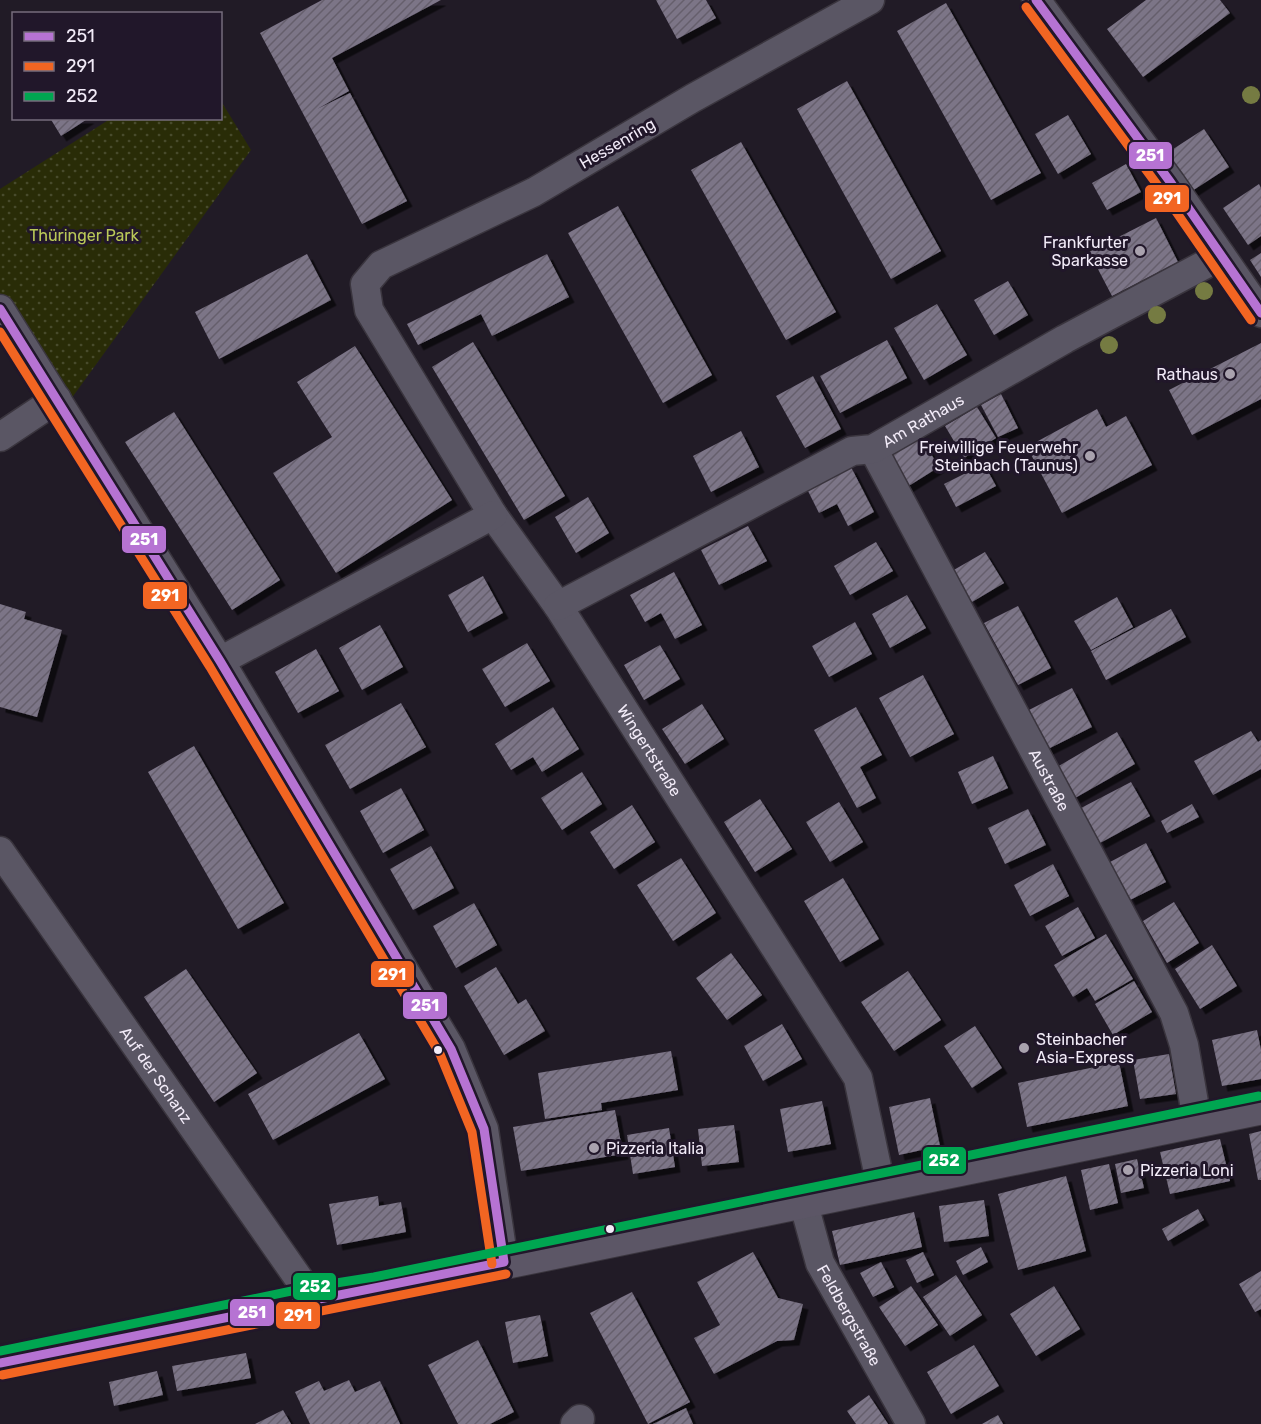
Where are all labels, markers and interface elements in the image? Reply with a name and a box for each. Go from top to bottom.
legend [12,12,222,120]
text: 251 [66,25,95,47]
text: 291 [66,55,95,77]
text: 252 [66,85,98,107]
street label: Hessenring [576,114,659,173]
line badge: 251 [1128,141,1173,170]
text: 251 [1136,146,1164,165]
line badge: 291 [1144,184,1190,213]
text: 291 [1153,189,1181,208]
park label: Thüringer Park [29,226,139,245]
place label: Frankfurter Sparkasse [1043,233,1128,270]
marker: Frankfurter Sparkasse [1133,244,1147,258]
place label: Rathaus [1156,365,1218,384]
marker: Rathaus [1223,367,1237,381]
street label: Am Rathaus [879,390,967,452]
place label: Freiwillige Feuerwehr Steinbach (Taunus) [919,438,1078,475]
marker: Freiwillige Feuerwehr Steinbach (Taunus) [1083,449,1097,463]
line badge: 251 [121,525,167,554]
text: 251 [130,530,158,549]
line badge: 291 [142,581,188,610]
text: 291 [151,586,179,605]
street label: Wingertstraße [613,701,685,800]
street label: Austraße [1025,746,1073,815]
line badge: 291 [370,960,415,988]
text: 291 [378,965,406,984]
line badge: 251 [402,991,448,1020]
text: 251 [411,996,439,1015]
street label: Auf der Schanz [116,1023,196,1127]
place label: Steinbacher Asia-Express [1036,1030,1134,1067]
marker: Steinbacher Asia-Express [1017,1041,1031,1055]
unlabelled marker [432,1044,444,1056]
place label: Pizzeria Italia [606,1139,704,1158]
marker: Pizzeria Italia [587,1141,601,1155]
line badge: 252 [922,1146,967,1175]
text: 252 [928,1151,960,1170]
place label: Pizzeria Loni [1140,1161,1234,1180]
marker: Pizzeria Loni [1121,1163,1135,1177]
unlabelled marker [604,1223,616,1235]
street label: Feldbergstraße [813,1261,885,1369]
line badge: 252 [292,1272,337,1301]
text: 252 [299,1277,331,1296]
line badge: 251 [229,1298,275,1327]
line badge: 291 [275,1301,321,1330]
text: 251 [238,1303,266,1322]
text: 291 [284,1306,312,1325]

